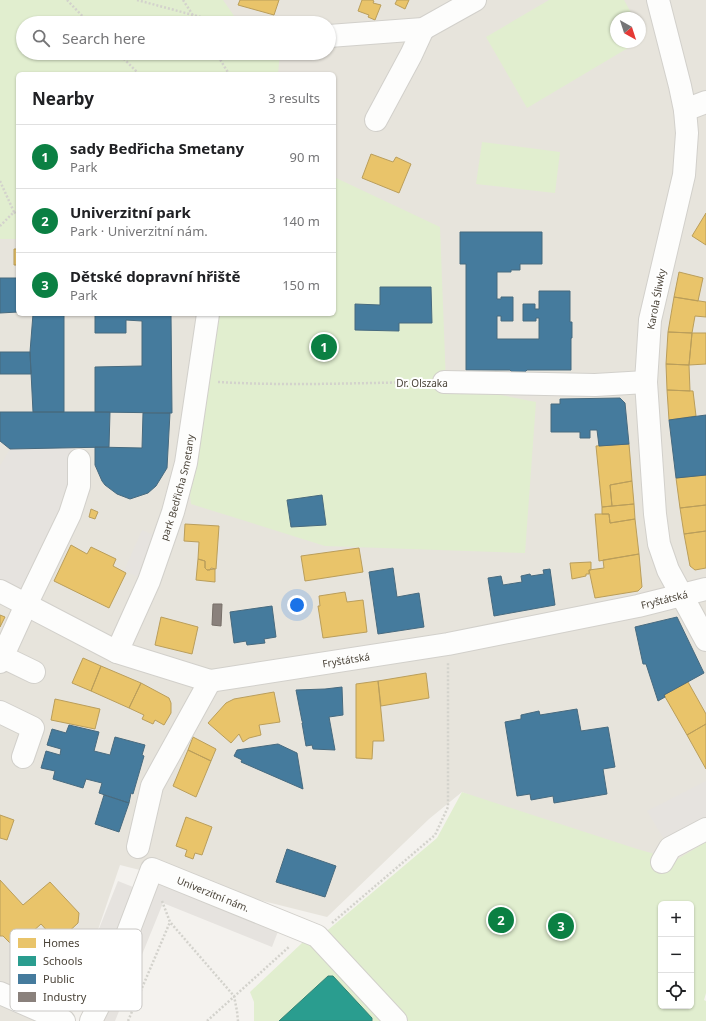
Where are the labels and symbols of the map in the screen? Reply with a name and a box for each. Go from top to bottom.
north arrow [610,12,646,48]
street label: Karola Śliwky [643,267,669,331]
pin: 1 [311,332,337,362]
street label: Dr. Olszaka [396,376,448,390]
street label: park Bedřicha Smetany [157,432,197,542]
street label: Fryštátská [639,587,689,612]
your location [287,595,307,615]
street label: Fryštátská [321,649,371,670]
street label: Univerzitní nám. [175,873,252,915]
pin: 2 [488,905,514,935]
pin: 3 [548,911,574,941]
legend [10,929,142,1011]
text: Homes [43,935,80,950]
text: Schools [43,953,83,968]
text: Public [43,971,74,986]
text: Industry [43,989,87,1004]

